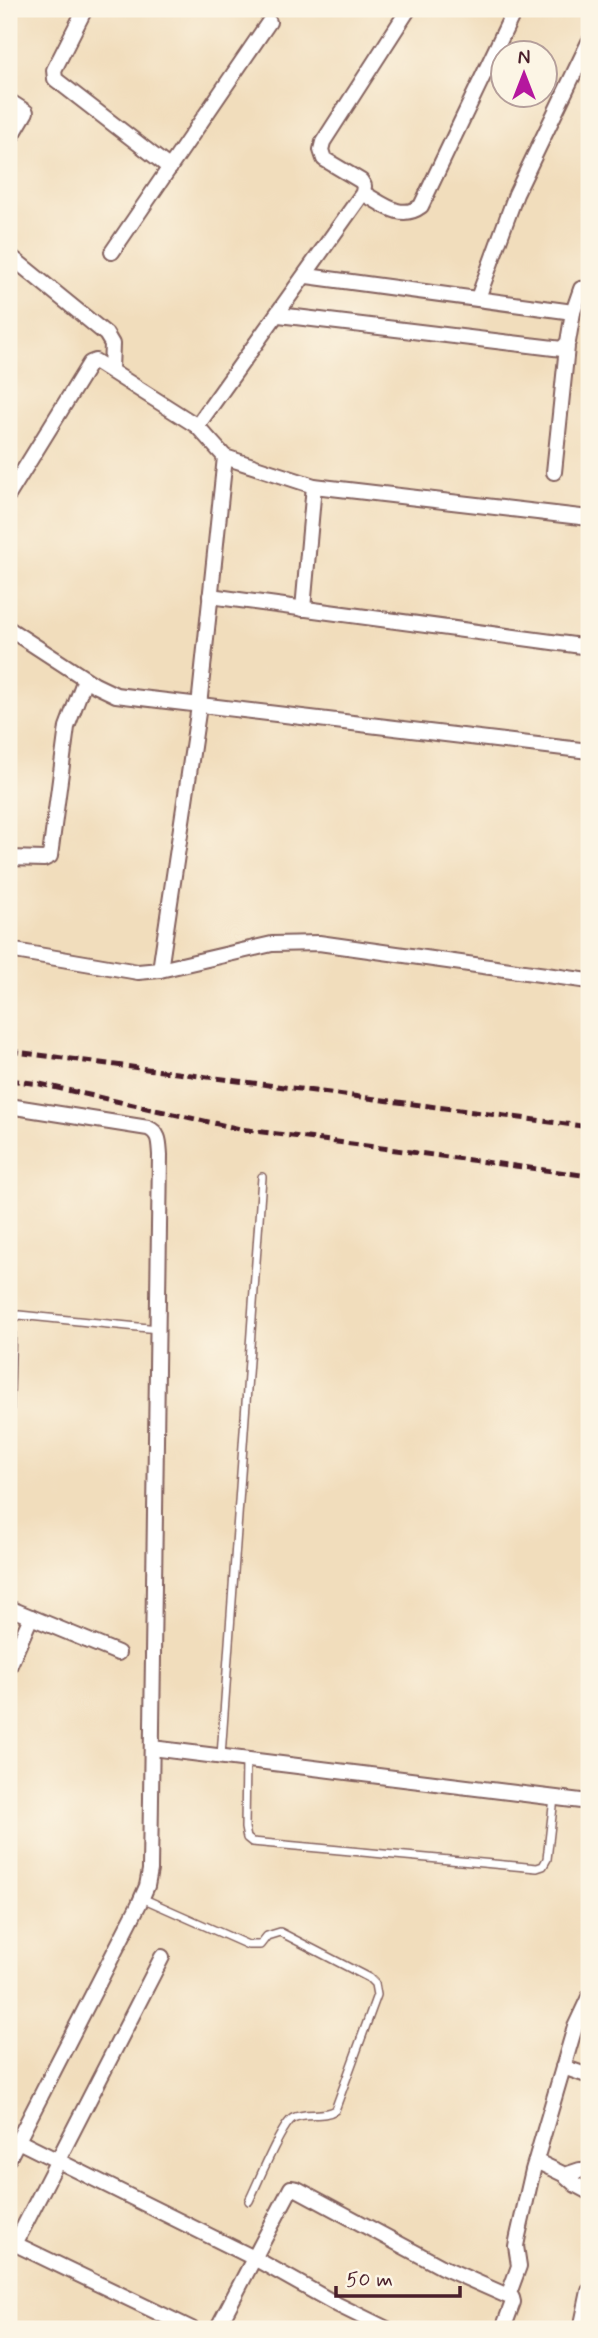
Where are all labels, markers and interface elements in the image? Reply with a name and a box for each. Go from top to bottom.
north arrow [490,38,560,108]
text: N [518,46,530,71]
scale bar [336,2254,460,2298]
text: 50 m [346,2266,393,2294]

